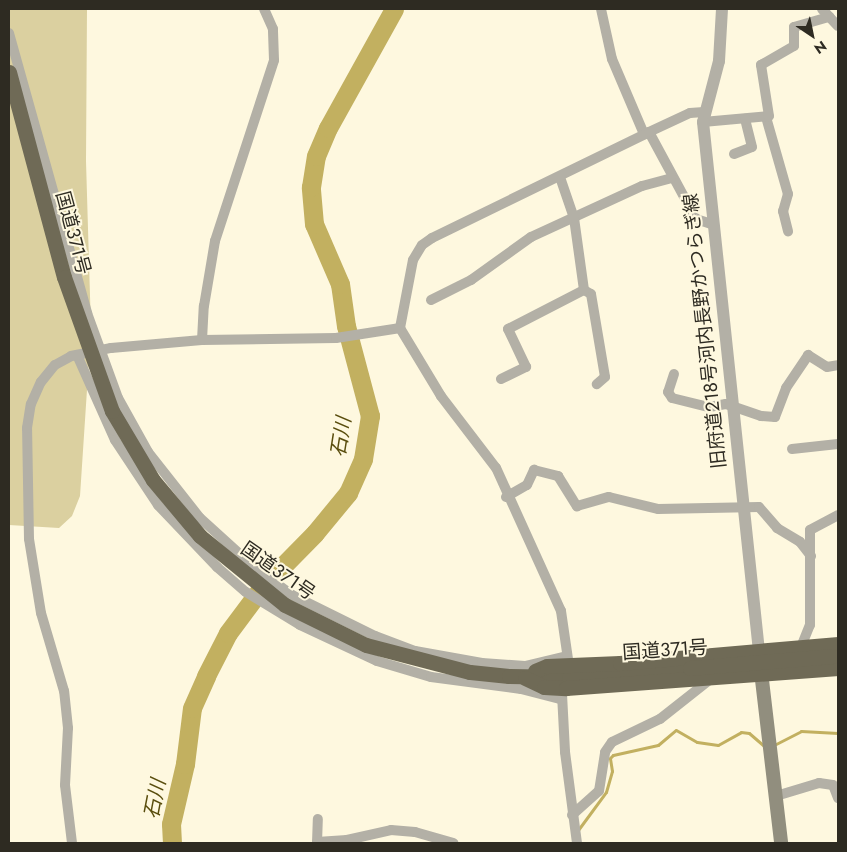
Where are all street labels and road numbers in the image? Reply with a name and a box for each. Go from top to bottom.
street label: 国道371号 [51,189,95,277]
street label: 旧府道218号河内長野かつらぎ線 [679,192,731,470]
street label: 国道371号 [236,537,320,605]
street label: 国道371号 [622,636,708,664]

